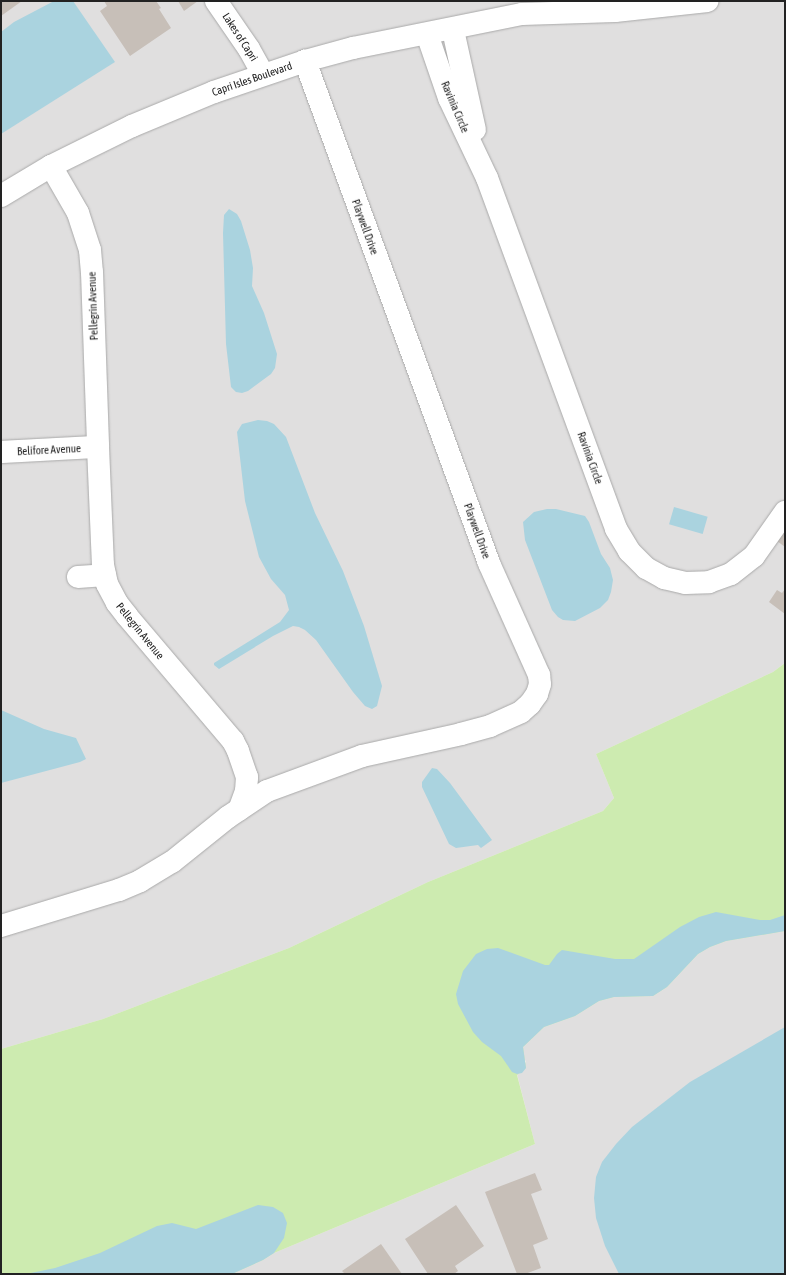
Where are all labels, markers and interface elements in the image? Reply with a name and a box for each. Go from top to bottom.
street label: Lakes of Capri [219,10,261,64]
street label: Capri Isles Boulevard [210,59,294,99]
street label: Ravinia Circle [438,79,472,135]
street label: Playwell Drive [349,197,381,257]
street label: Pellegrin Avenue [85,271,101,341]
street label: Ravinia Circle [574,430,606,486]
street label: Belifore Avenue [17,442,81,458]
street label: Playwell Drive [461,501,493,561]
street label: Pellegrin Avenue [113,600,167,662]

